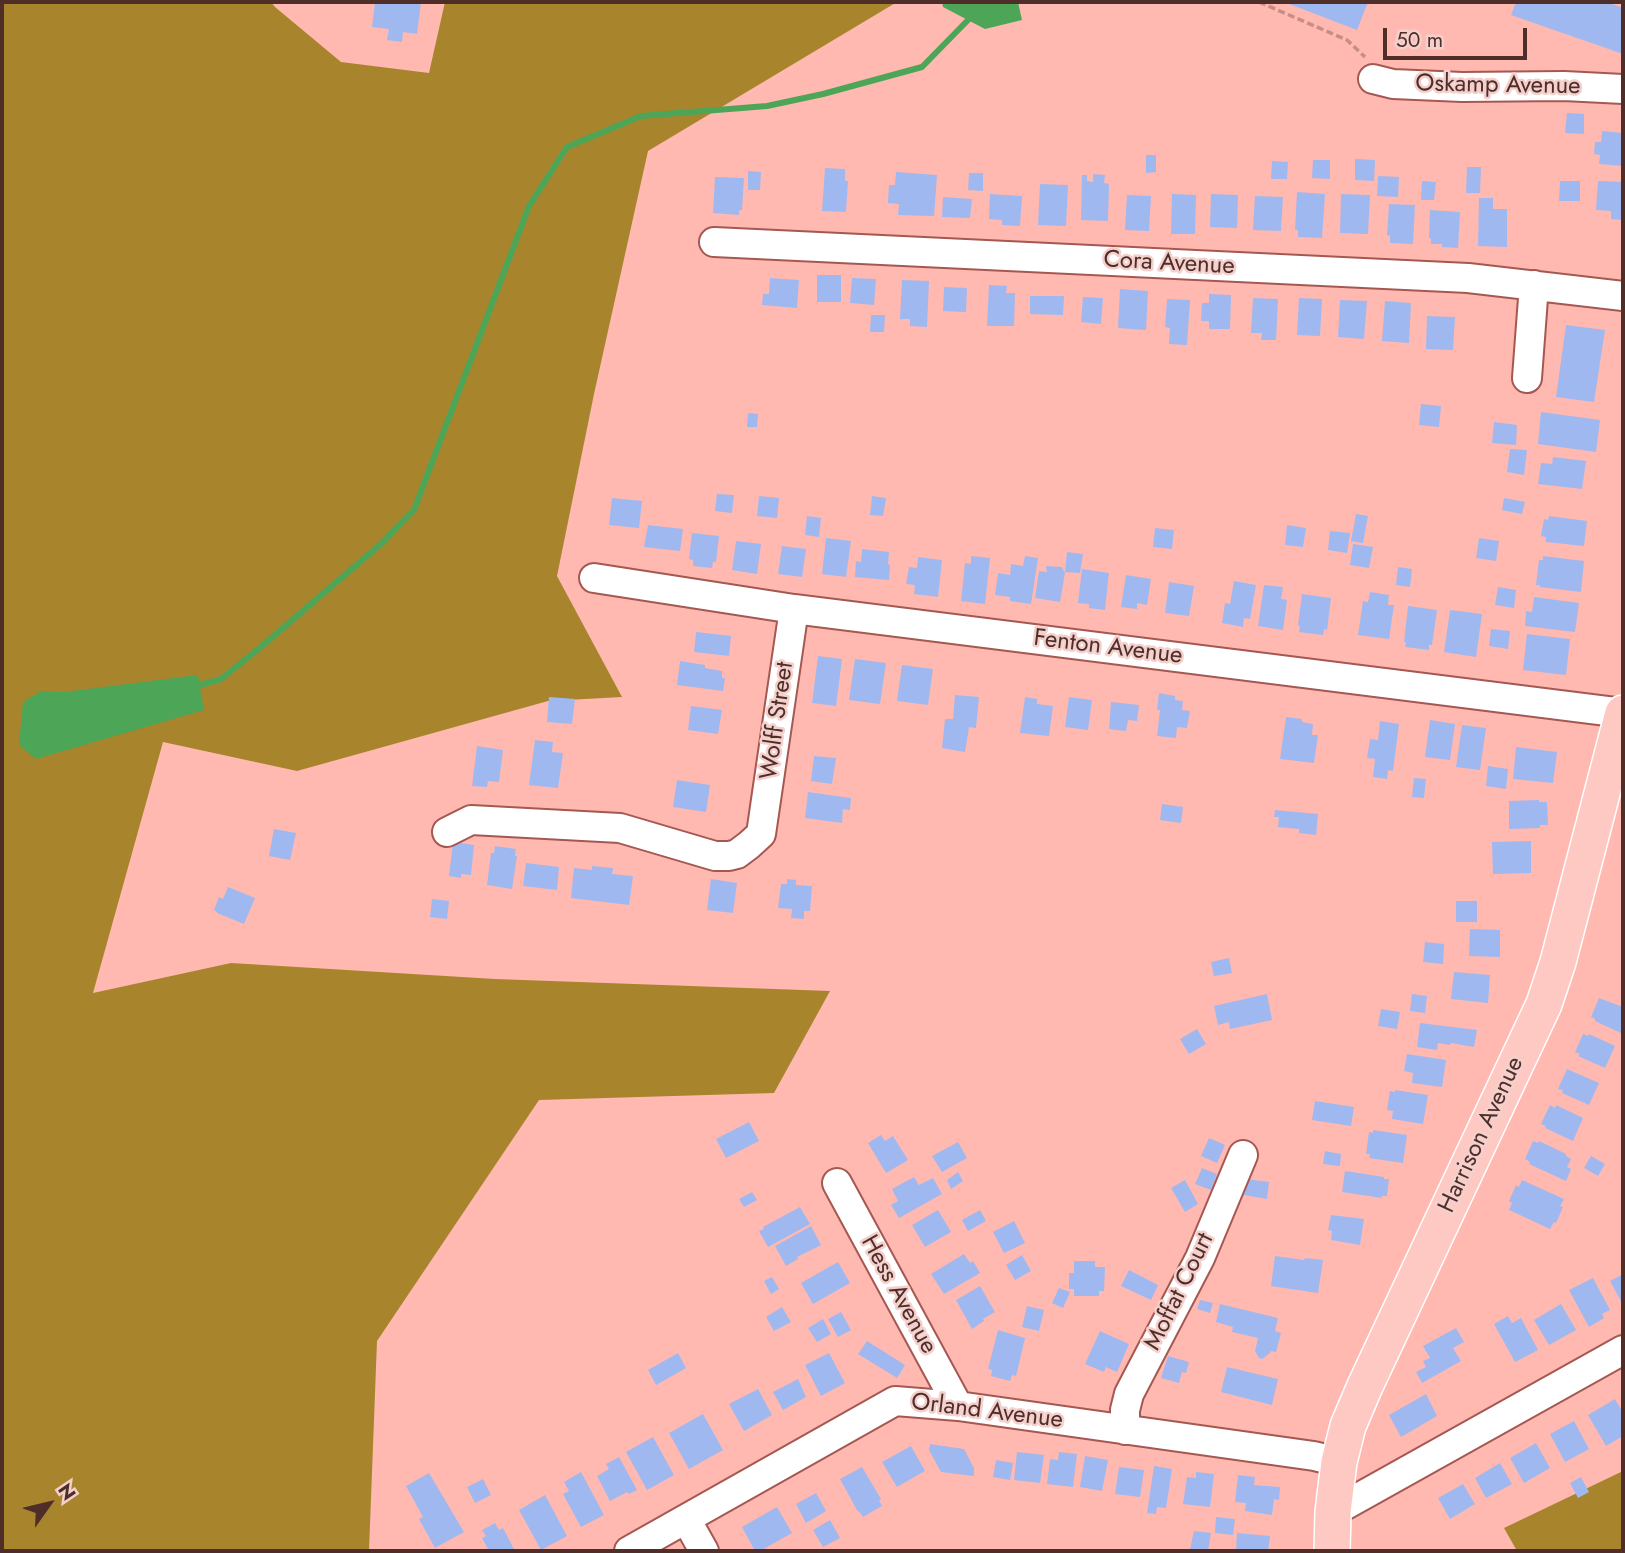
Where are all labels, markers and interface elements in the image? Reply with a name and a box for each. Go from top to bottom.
scale bar [1387,14,1530,58]
text: 50 m [1396,25,1443,55]
street label: Oskamp Avenue [1415,70,1581,102]
street label: Cora Avenue [1103,246,1235,282]
street label: Fenton Avenue [1032,625,1184,671]
street label: Wolff Street [755,660,801,782]
street label: Harrison Avenue [1433,1052,1531,1218]
street label: Moffat Court [1139,1229,1221,1355]
street label: Hess Avenue [854,1231,942,1359]
street label: Orland Avenue [910,1388,1064,1436]
north arrow [14,1469,84,1539]
text: N [51,1478,82,1506]

